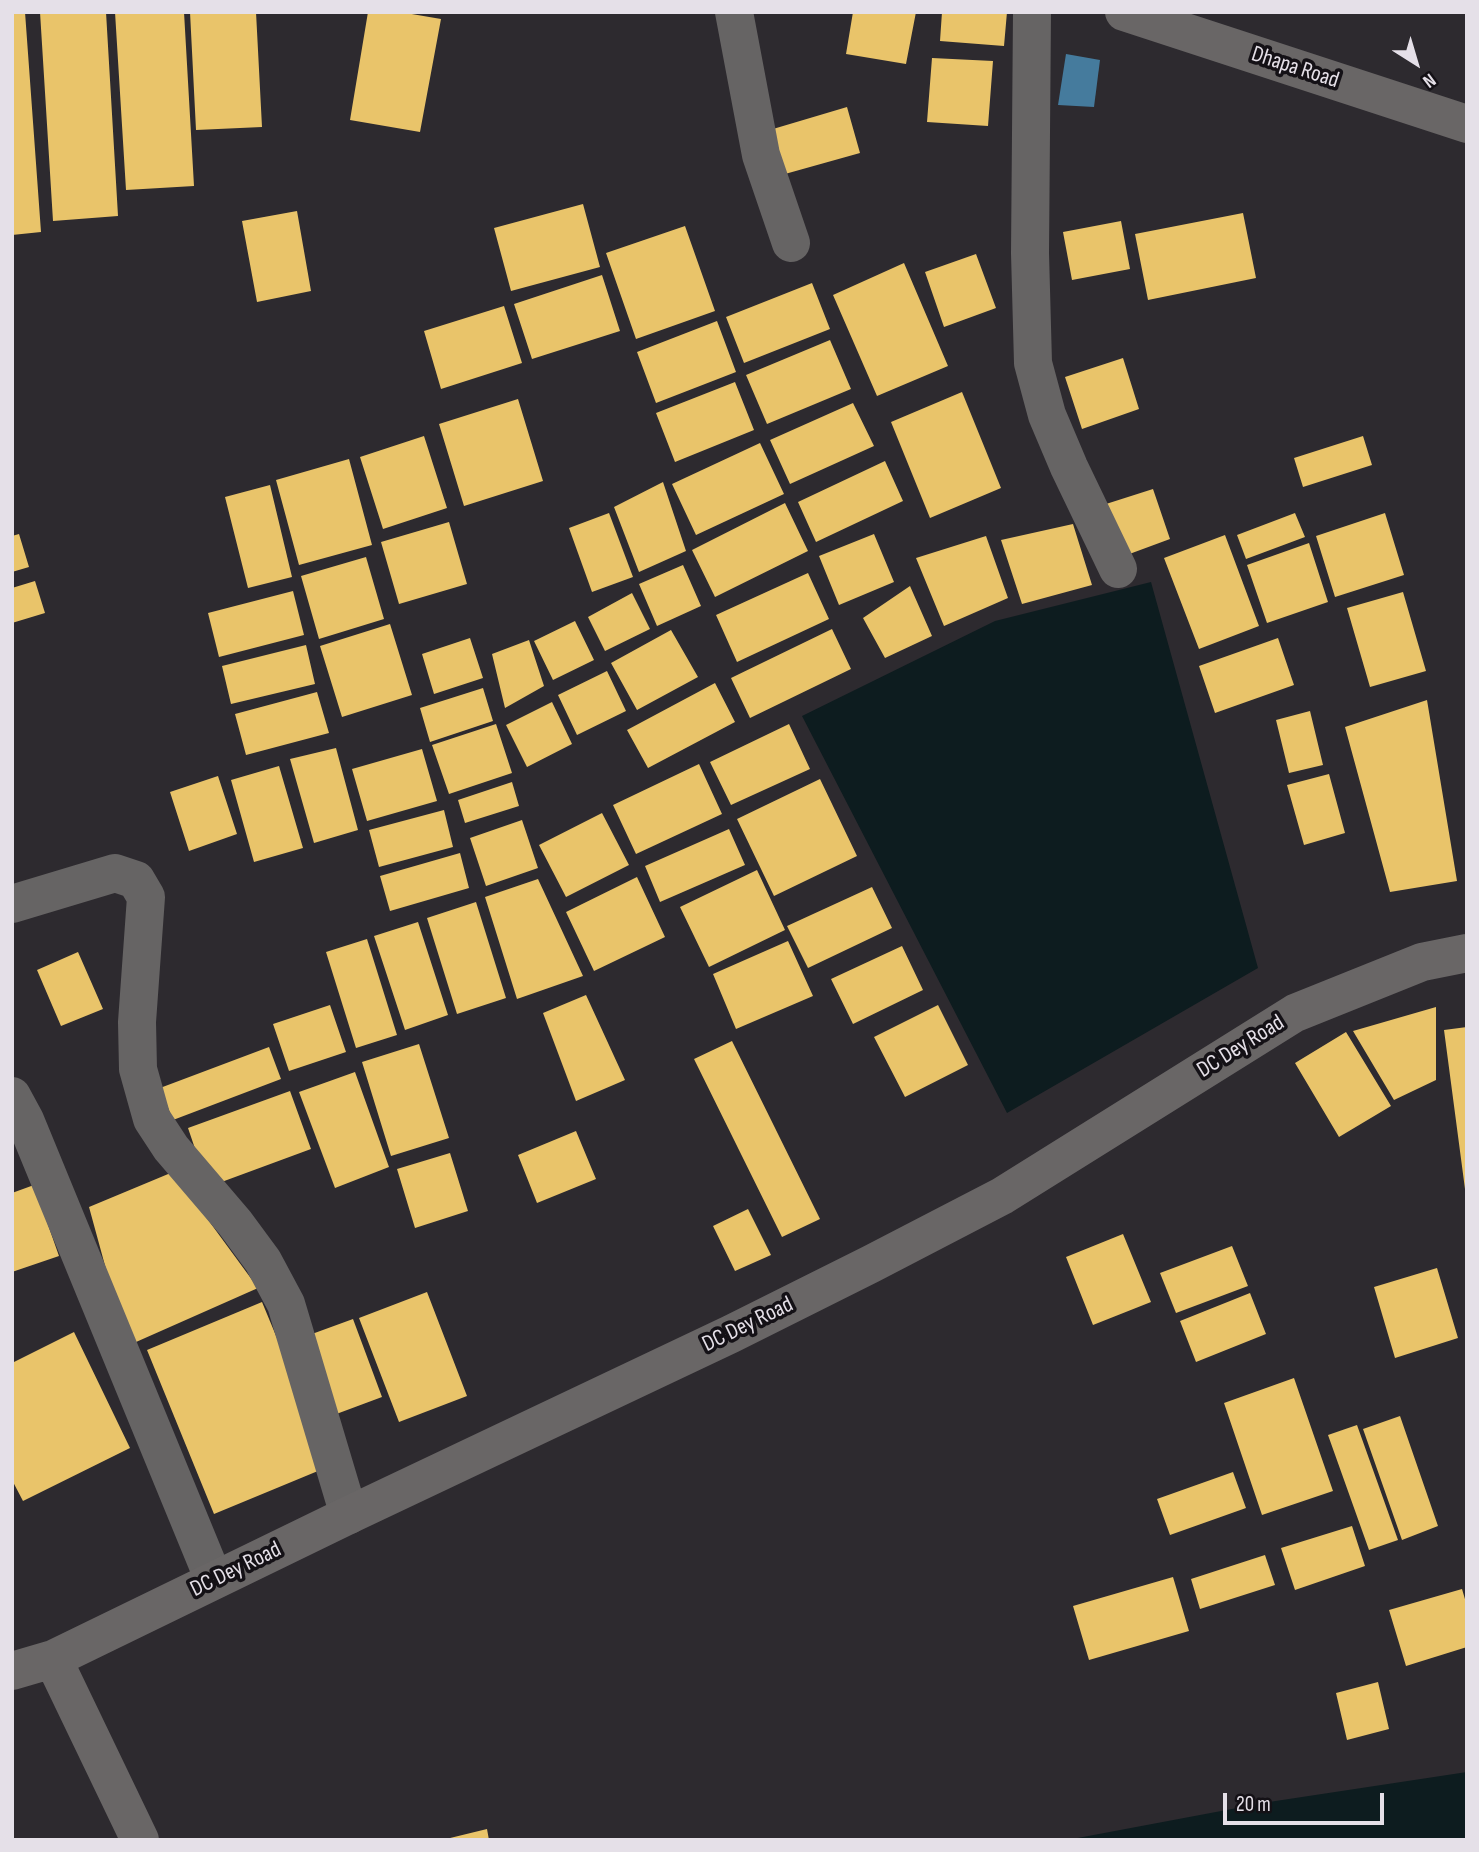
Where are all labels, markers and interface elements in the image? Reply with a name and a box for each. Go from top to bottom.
north arrow [1381,28,1451,98]
street label: Dhapa Road [1248,41,1342,95]
text: N [1418,68,1440,92]
street label: DC Dey Road [1192,1009,1290,1085]
street label: DC Dey Road [698,1291,798,1359]
street label: DC Dey Road [186,1536,286,1604]
scale bar [1227,1778,1388,1822]
text: 20 m [1236,1792,1271,1817]

